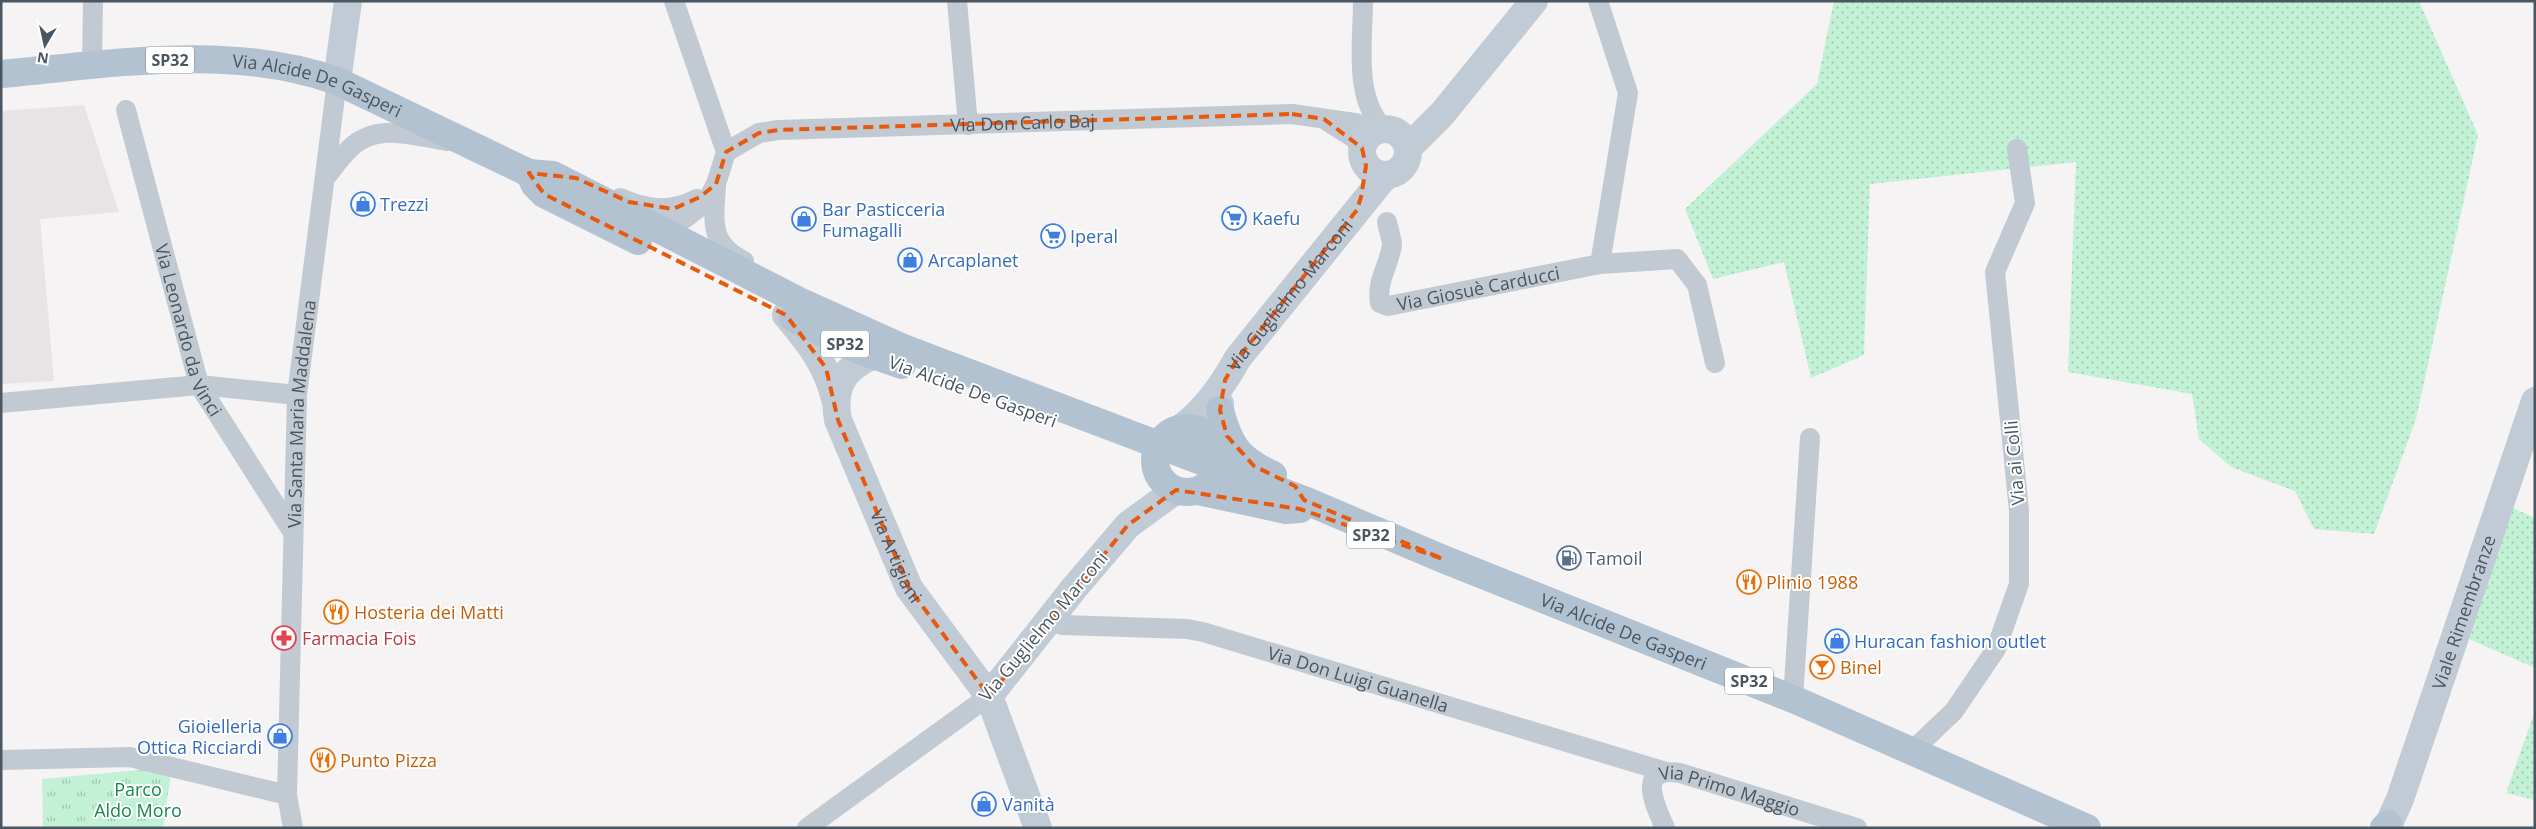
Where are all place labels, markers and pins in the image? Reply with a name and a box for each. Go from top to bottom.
shop icon: Trezzi [350,191,376,217]
place label: Trezzi [380,192,429,216]
place label: Bar Pasticceria Fumagalli [822,197,945,242]
supermarket icon: Kaefu [1221,205,1247,231]
shop icon: Bar Pasticceria Fumagalli [791,206,817,232]
place label: Kaefu [1252,206,1300,230]
supermarket icon: Iperal [1040,223,1066,249]
place label: Iperal [1070,224,1118,248]
shop icon: Arcaplanet [897,247,923,273]
place label: Arcaplanet [928,248,1018,272]
fuel station icon: Tamoil [1556,545,1582,571]
place label: Tamoil [1586,546,1643,570]
restaurant icon: Plinio 1988 [1736,569,1762,595]
place label: Plinio 1988 [1766,570,1858,594]
restaurant icon: Hosteria dei Matti [323,599,349,625]
place label: Hosteria dei Matti [354,600,504,624]
pharmacy icon: Farmacia Fois [271,625,297,651]
place label: Farmacia Fois [302,626,416,650]
shop icon: Huracan fashion outlet [1824,628,1850,654]
place label: Huracan fashion outlet [1854,629,2046,653]
bar icon: Binel [1809,654,1835,680]
place label: Binel [1840,655,1882,679]
place label: Gioielleria Ottica Ricciardi [137,714,262,759]
shop icon: Gioielleria Ottica Ricciardi [267,723,293,749]
restaurant icon: Punto Pizza [310,747,336,773]
place label: Punto Pizza [340,748,437,772]
shop icon: Vanità [971,791,997,817]
place label: Vanità [1002,792,1055,816]

